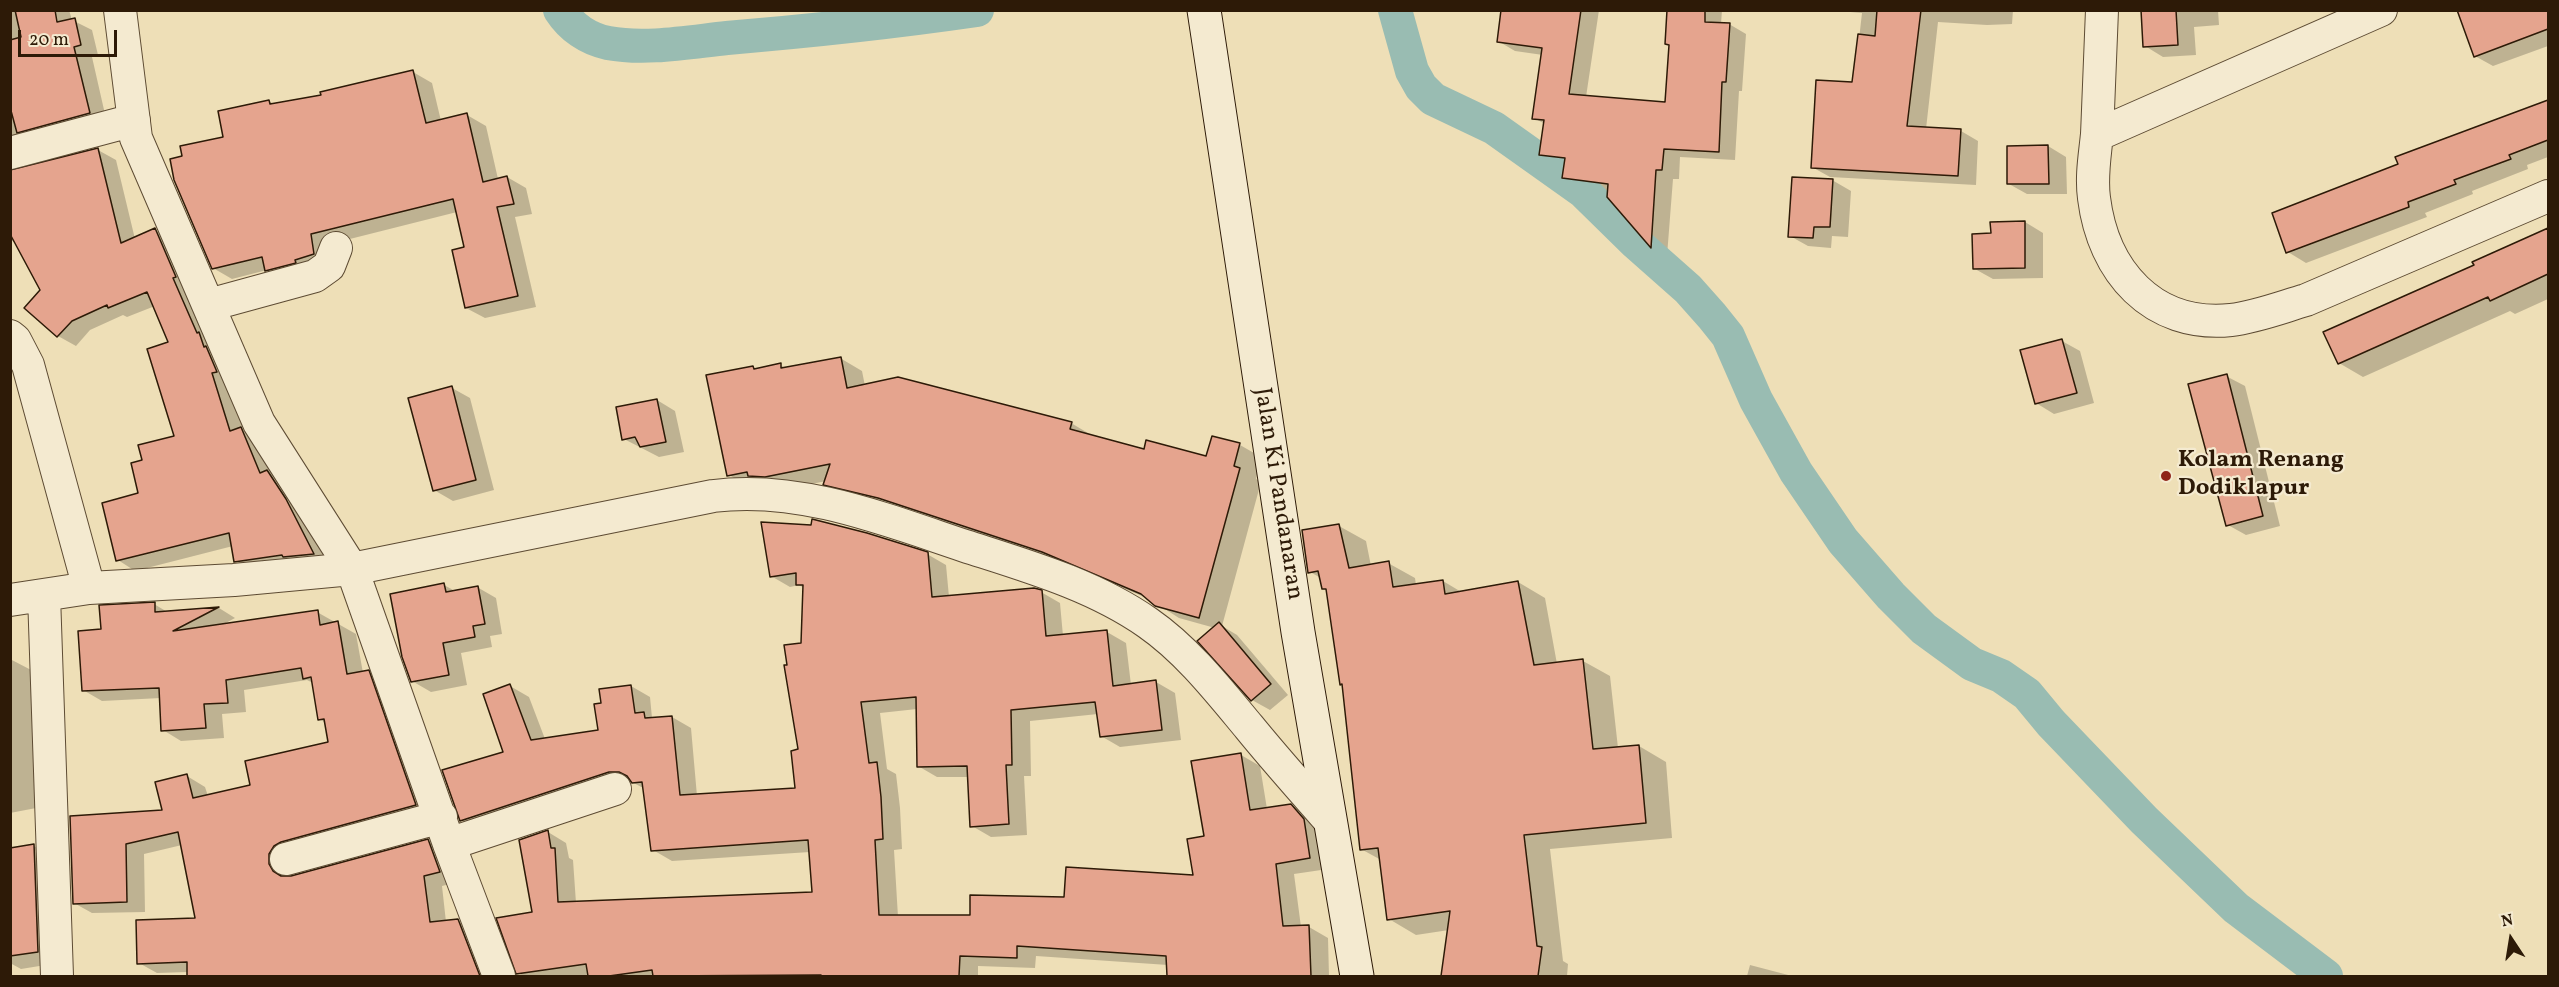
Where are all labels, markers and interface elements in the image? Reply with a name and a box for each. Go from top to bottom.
scale bar [21,18,120,56]
text: 20 m [29,28,69,53]
street label: Jalan Ki Pandanaran [1246,386,1308,602]
place label: Kolam Renang Dodiklapur [2178,448,2344,504]
marker: Kolam Renang Dodiklapur [2159,469,2173,483]
north arrow [2481,909,2541,969]
text: N [2499,909,2515,933]

